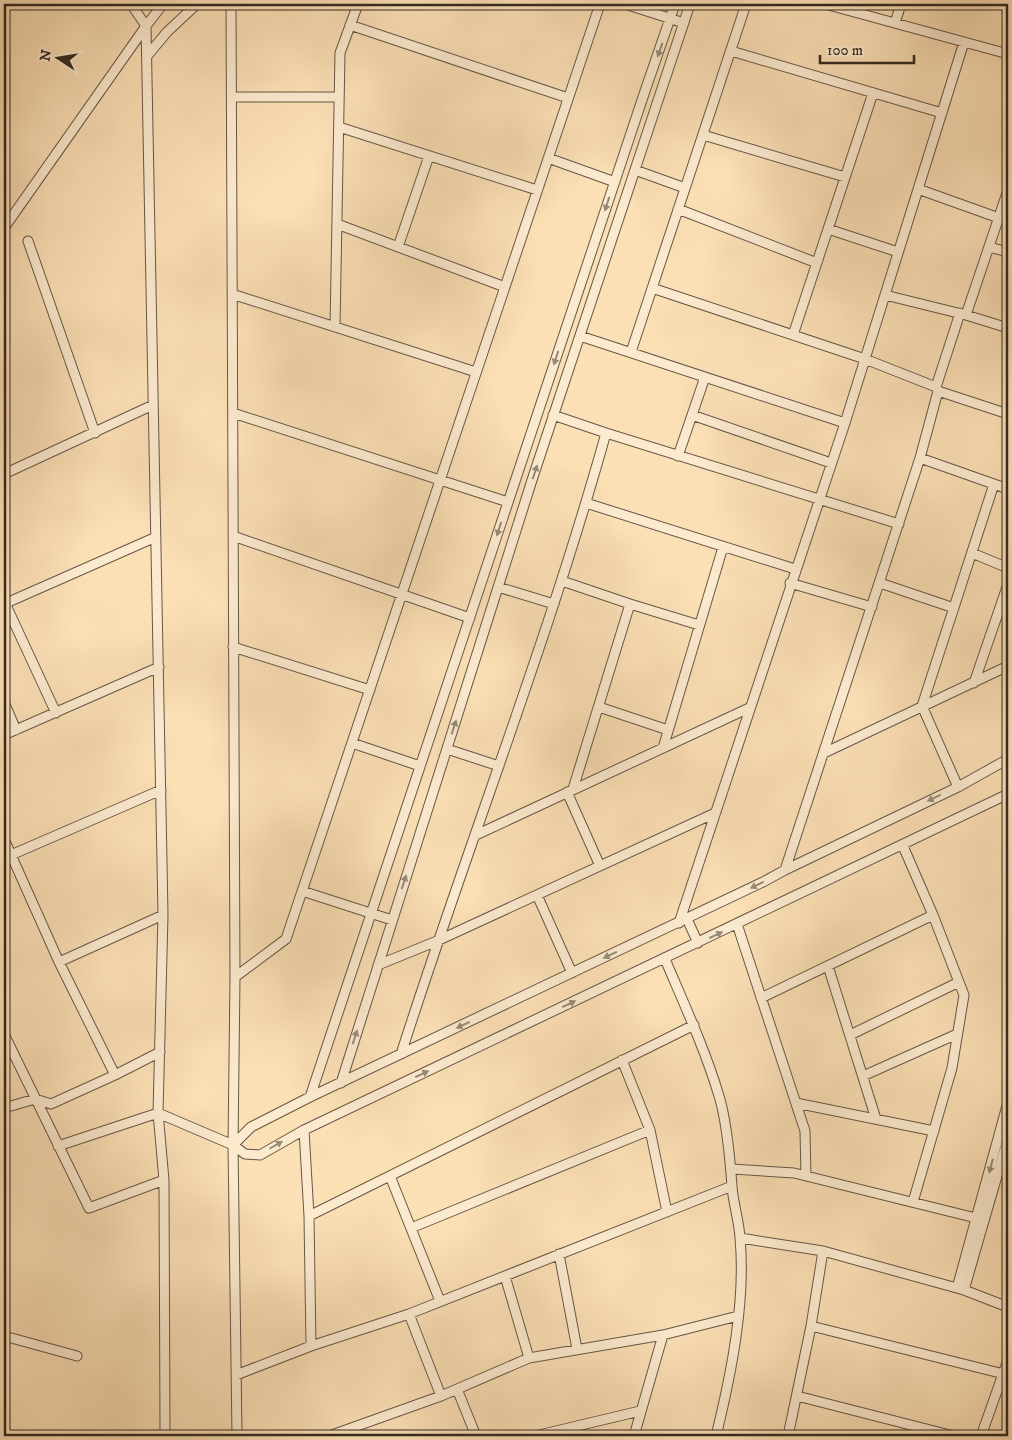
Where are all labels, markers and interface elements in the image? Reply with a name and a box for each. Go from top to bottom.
north arrow [32,32,82,82]
scale bar [820,32,913,64]
text: 100 m [827,41,863,60]
one-way arrow [656,43,664,58]
text: N [36,48,56,63]
one-way arrow [603,196,611,211]
one-way arrow [552,351,560,366]
one-way arrow [531,464,539,479]
one-way arrow [495,521,502,536]
one-way arrow [450,719,458,734]
one-way arrow [927,795,941,803]
one-way arrow [401,874,409,889]
one-way arrow [750,882,764,890]
one-way arrow [709,930,723,938]
one-way arrow [603,951,617,959]
one-way arrow [562,1000,576,1008]
one-way arrow [456,1021,470,1029]
one-way arrow [352,1029,360,1044]
one-way arrow [415,1069,429,1077]
one-way arrow [270,1141,283,1150]
one-way arrow [986,1159,994,1174]

